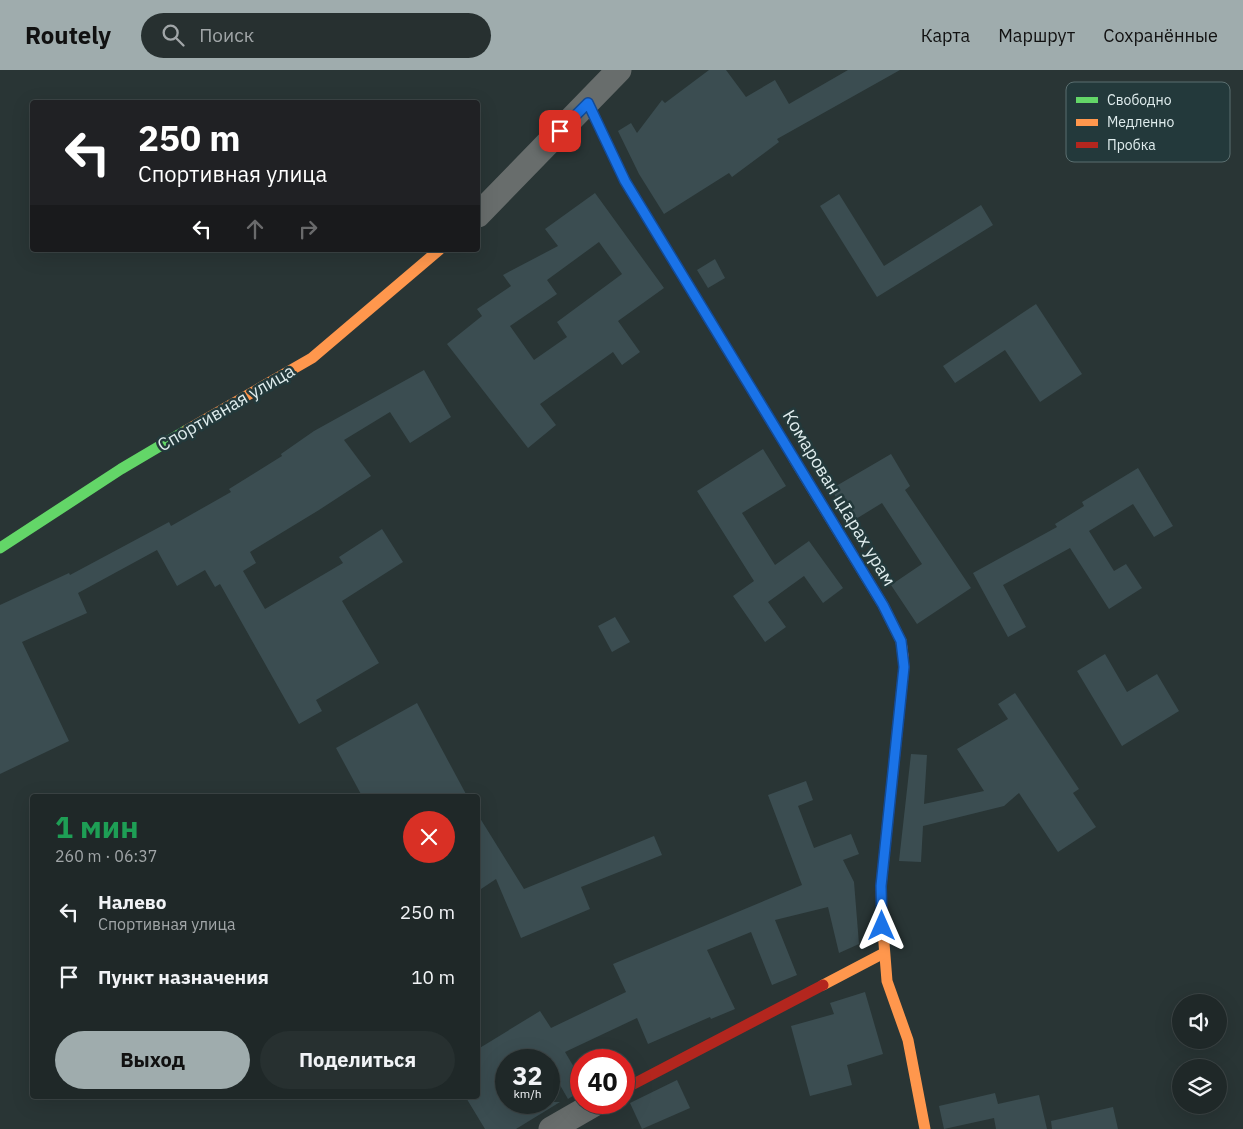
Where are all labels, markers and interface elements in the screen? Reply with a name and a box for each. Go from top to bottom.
search box [141,13,491,58]
text: Routely [25,19,111,51]
icon: search [159,21,187,49]
text: Поиск [199,23,254,47]
text: Карта [921,24,970,47]
text: Маршрут [998,24,1075,47]
text: Сохранённые [1103,24,1218,47]
legend [1066,82,1230,162]
text: Свободно [1107,91,1172,109]
pin [539,110,581,152]
text: Медленно [1107,113,1175,131]
text: 250 m [138,115,241,161]
icon: arrive [546,117,574,145]
icon: left [55,120,120,185]
text: Пробка [1107,136,1156,154]
text: Спортивная улица [138,159,327,188]
icon: left [188,215,216,243]
icon: ahead [241,215,269,243]
icon: right [294,215,322,243]
street label: Спортивная улица [153,359,299,456]
street label: Комарован цIарах урам [778,406,901,590]
text: 1 мин [55,807,139,846]
button: close [403,811,455,863]
text: 260 m · 06:37 [55,846,157,866]
text: Налево [98,890,167,914]
icon: left [55,898,83,926]
position arrow [855,899,907,951]
text: 250 m [400,900,455,924]
text: Спортивная улица [98,914,236,934]
icon: arrive [55,963,83,991]
text: Пункт назначения [98,965,269,989]
text: 10 m [411,965,455,989]
map controls [1172,994,1227,1114]
button: sound [1172,994,1227,1049]
button: Выход [55,1031,250,1089]
button: Поделиться [260,1031,455,1089]
speed limit sign: 40 [570,1049,635,1114]
text: 32 [512,1059,543,1092]
button: layers [1172,1059,1227,1114]
text: km/h [513,1086,542,1101]

